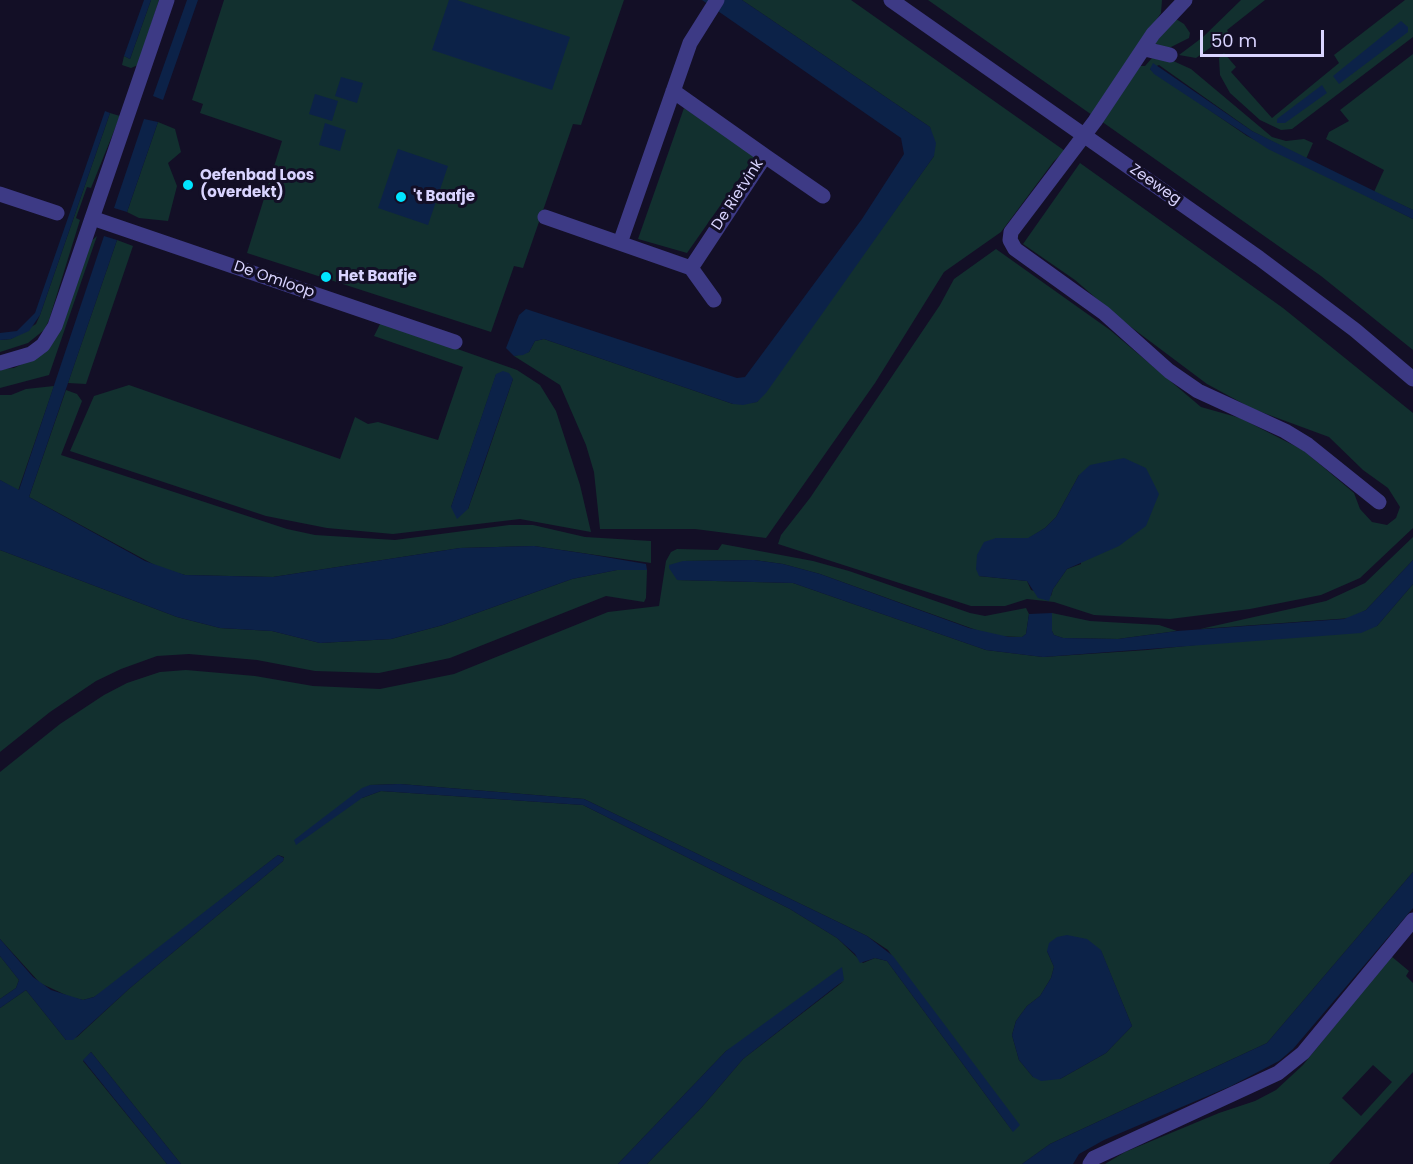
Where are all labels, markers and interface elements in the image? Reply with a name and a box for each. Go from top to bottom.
scale bar [1203,18,1328,56]
text: 50 m [1211,28,1257,53]
street label: De Rietvink [708,156,768,234]
street label: Zeeweg [1126,161,1184,209]
place label: Oefenbad Loos (overdekt) [200,167,314,202]
marker: Oefenbad Loos (overdekt) [181,178,195,192]
place label: 't Baafje [413,188,475,206]
marker: 't Baafje [394,190,408,204]
street label: De Omloop [231,258,317,302]
place label: Het Baafje [338,268,417,286]
marker: Het Baafje [319,270,333,284]

